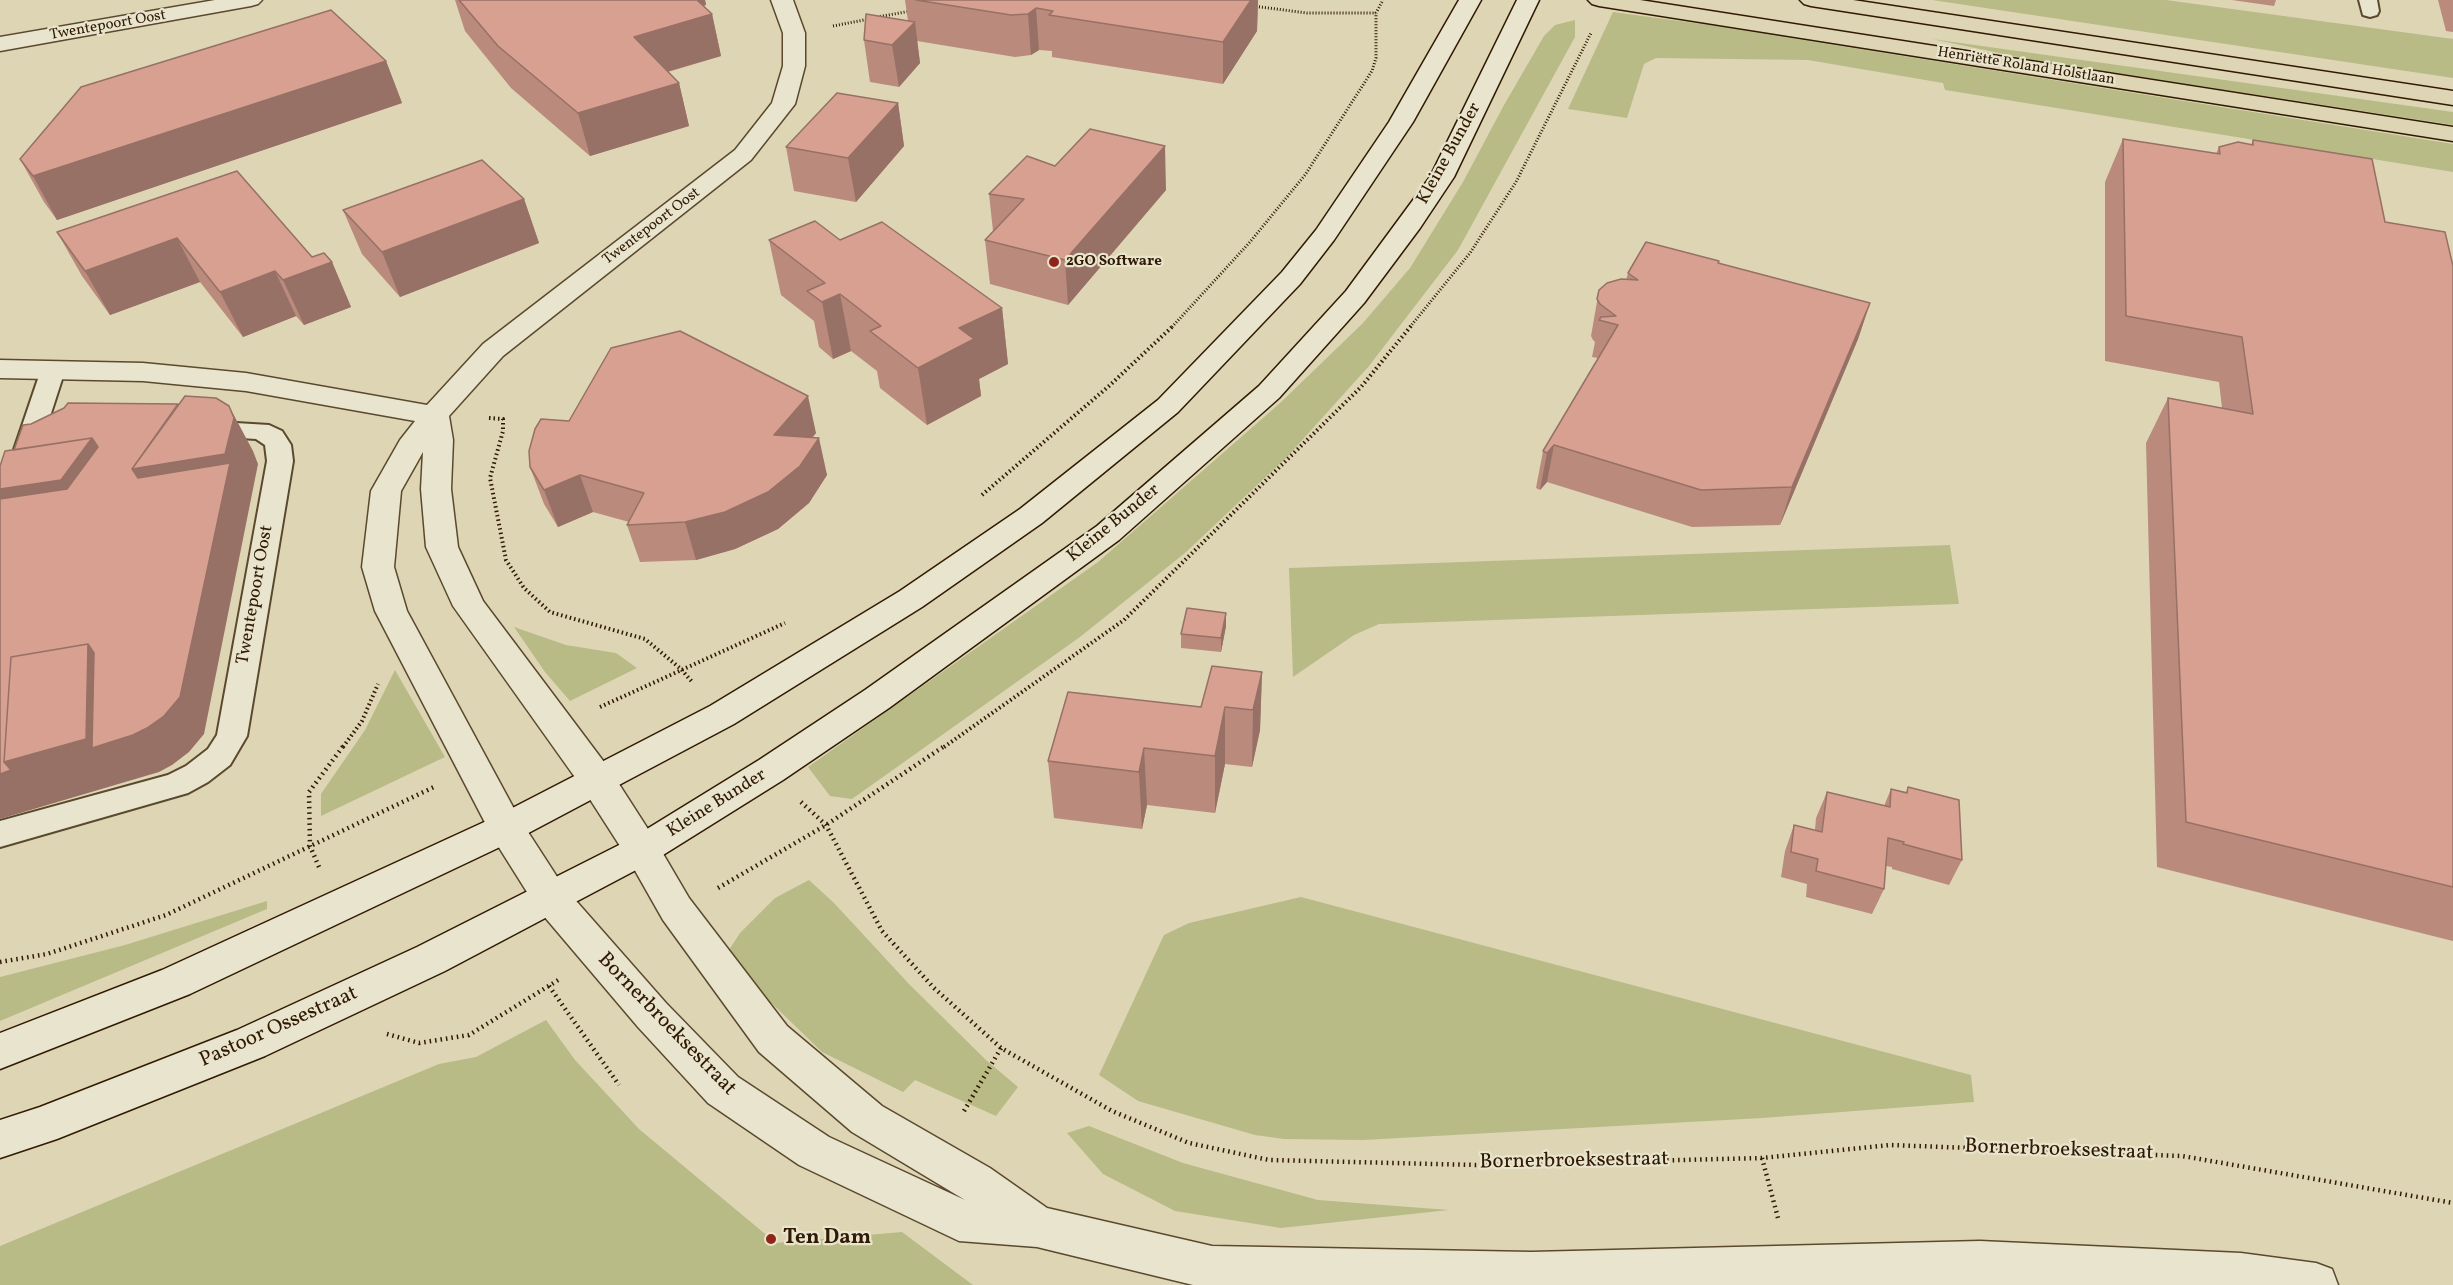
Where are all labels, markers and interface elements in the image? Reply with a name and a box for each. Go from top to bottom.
street label: Twentepoort Oost [49,7,167,45]
street label: Henriëtte Roland Holstlaan [1936,44,2116,90]
street label: Kleine Bunder [1413,99,1487,209]
street label: Twentepoort Oost [600,184,704,270]
place label: 2GO Software [1066,253,1162,271]
marker: 2GO Software [1047,255,1061,269]
street label: Kleine Bunder [1063,480,1165,568]
street label: Twentepoort Oost [233,524,279,666]
street label: Kleine Bunder [663,765,771,843]
street label: Bornerbroeksestraat [591,948,741,1102]
street label: Pastoor Ossestraat [196,982,362,1074]
street label: Bornerbroeksestraat [1964,1135,2154,1167]
street label: Bornerbroeksestraat [1479,1148,1669,1176]
place label: Ten Dam [783,1226,871,1252]
marker: Ten Dam [764,1232,778,1246]

